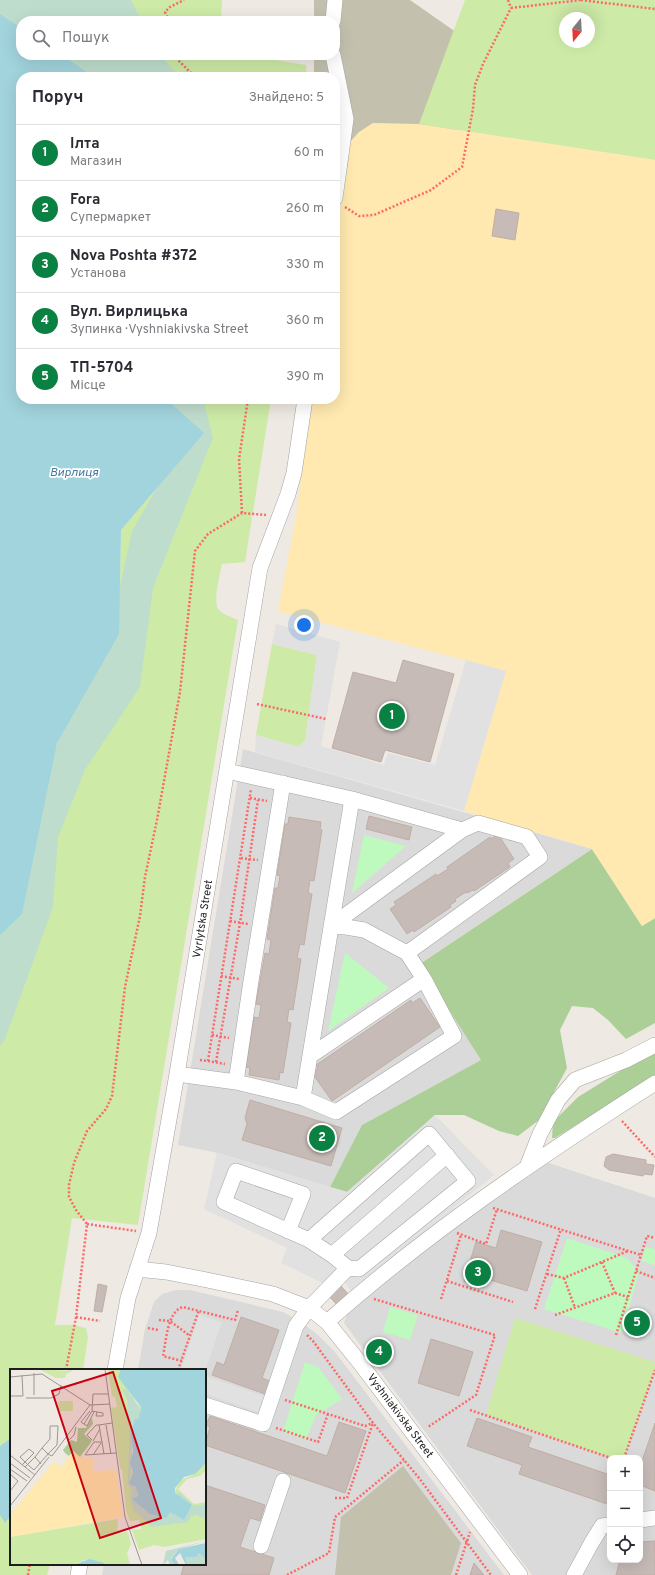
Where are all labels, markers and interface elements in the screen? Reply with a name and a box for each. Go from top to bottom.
north arrow [559,12,595,48]
search box [16,16,340,60]
icon: search [30,27,52,49]
text: Пошук [62,29,110,48]
text: Поруч [32,87,84,109]
text: Знайдено: 5 [249,90,324,106]
text: Ілта [70,135,100,154]
text: 1 [42,145,48,161]
text: 60 m [294,145,324,161]
text: Магазин [70,154,122,170]
text: Fora [70,191,100,210]
text: 2 [41,201,49,217]
text: 260 m [286,201,324,217]
text: Супермаркет [70,210,151,226]
text: Nova Poshta #372 [70,247,197,266]
text: 3 [41,257,49,273]
text: 330 m [286,257,324,273]
text: Установа [70,266,126,282]
text: Вул. Вирлицька [70,303,188,322]
text: 4 [41,313,49,329]
text: 360 m [286,313,324,329]
text: Зупинка · Vyshniakivska Street [70,322,249,338]
text: ТП-5704 [70,359,133,378]
text: 5 [41,369,49,385]
text: 390 m [286,369,324,385]
text: Місце [70,378,105,394]
water label: Вирлиця [50,465,99,481]
your location [294,615,314,635]
pin: 1 [379,701,405,731]
street label: Vyrlytska Street [190,879,216,959]
pin: 2 [309,1123,335,1153]
pin: 3 [465,1258,491,1288]
pin: 5 [624,1308,650,1338]
pin: 4 [366,1337,392,1367]
inset map [10,1369,206,1565]
street label: Vyshniakivska Street [364,1371,436,1461]
map controls [607,1455,643,1563]
button: + [607,1455,643,1491]
button: − [607,1491,643,1527]
button: locate [607,1527,643,1563]

